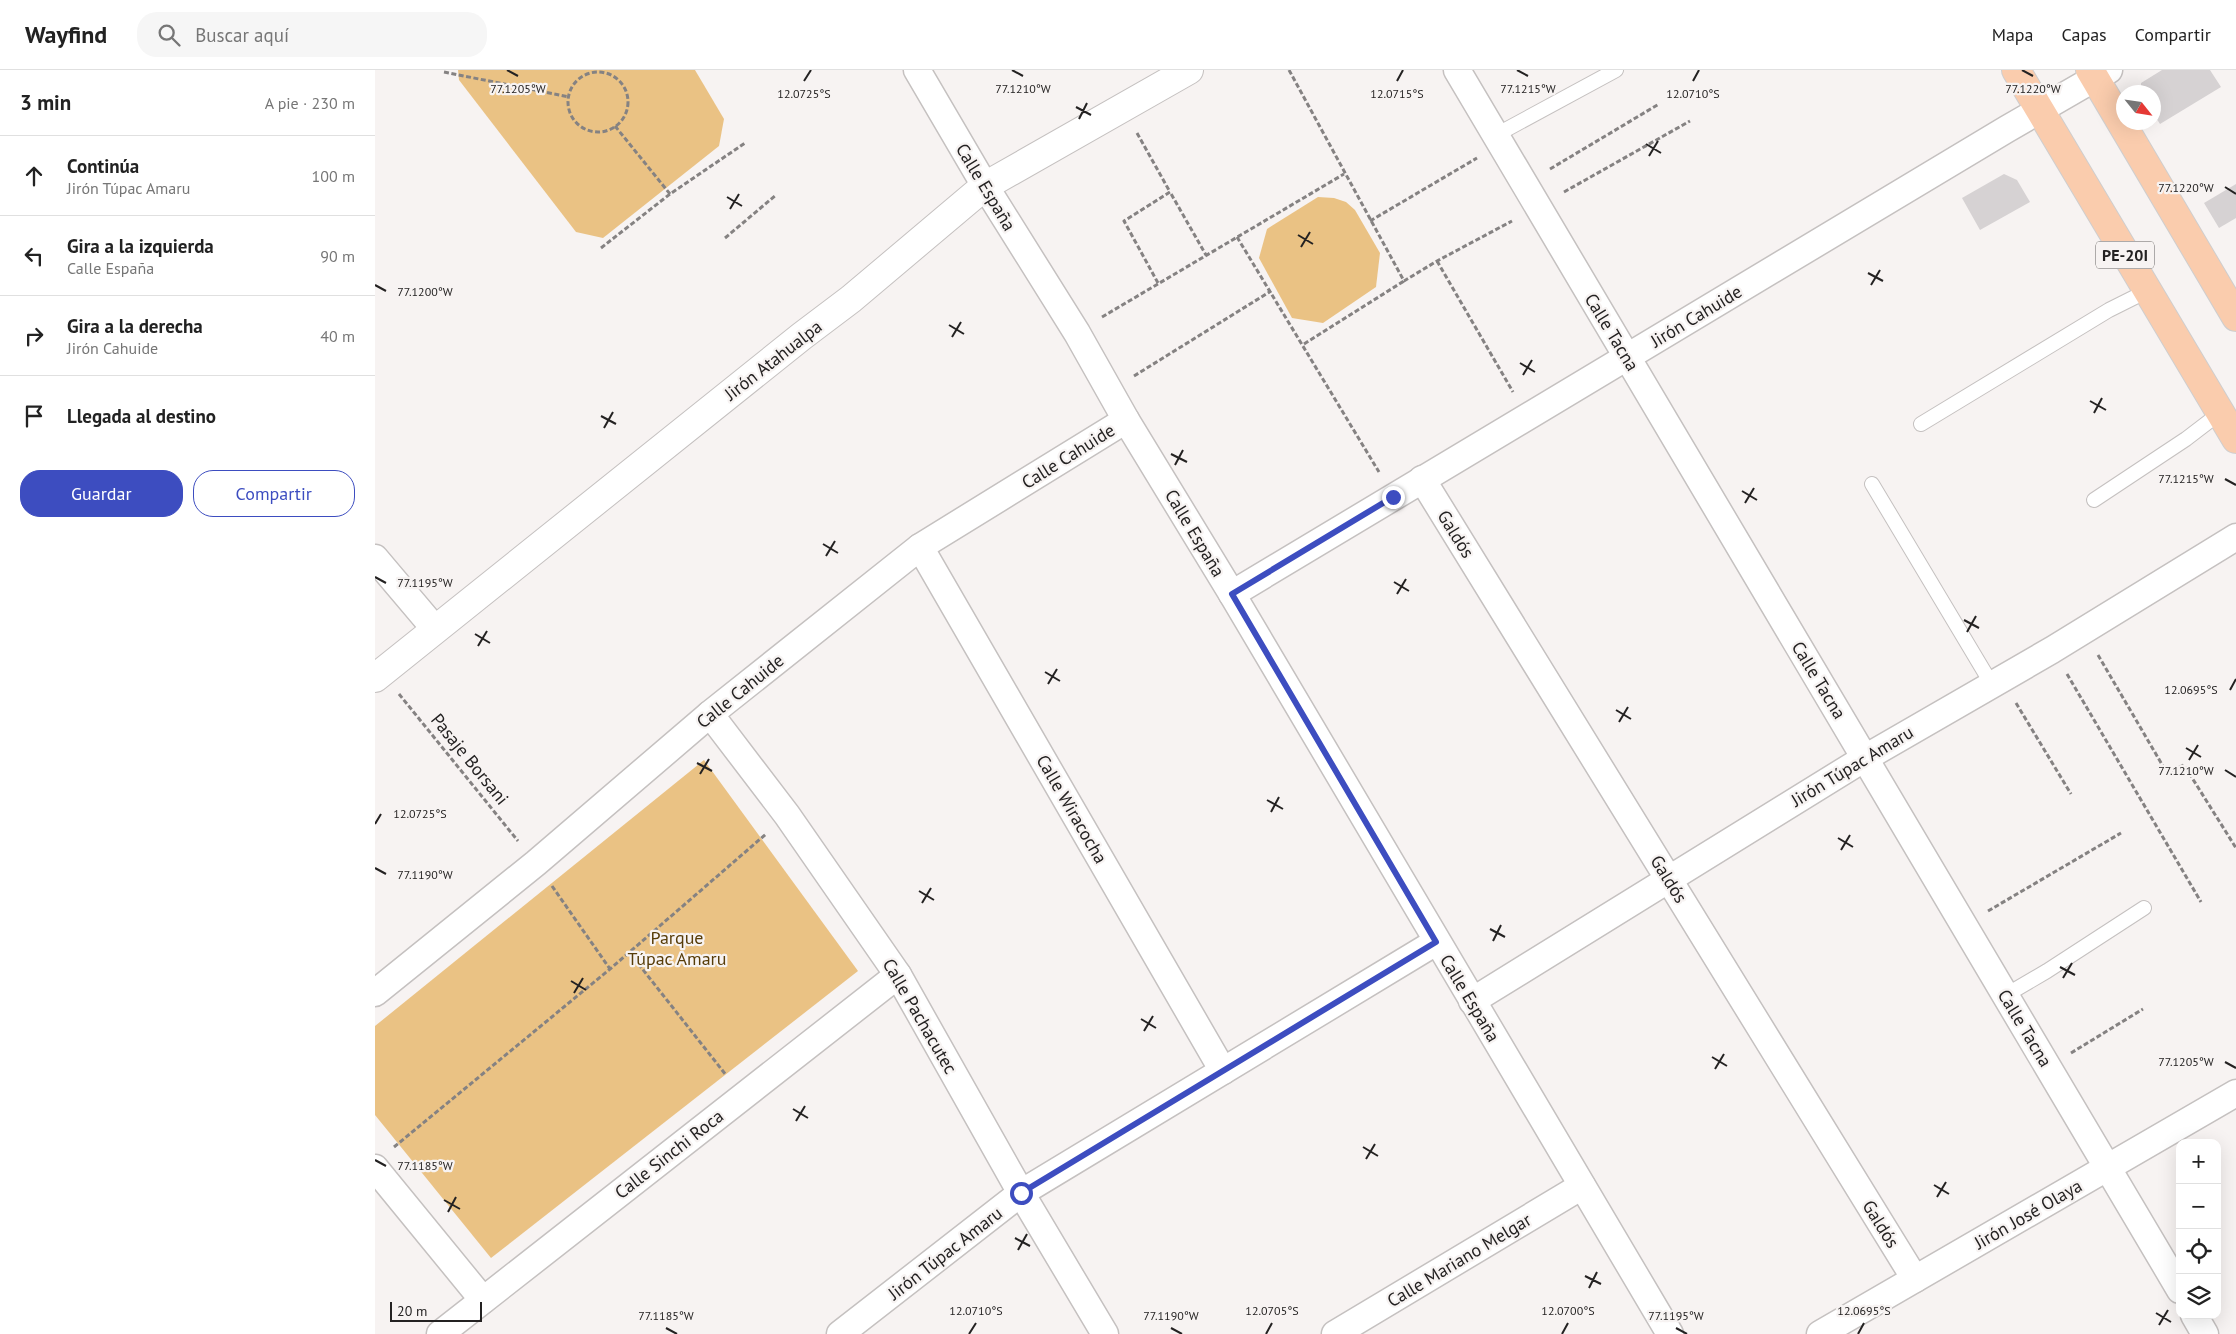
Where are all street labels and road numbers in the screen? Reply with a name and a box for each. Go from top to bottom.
street label: Calle España [951,139,1021,235]
road number: PE-20I [2096,242,2154,268]
street label: Jirón Cahuide [1645,280,1746,353]
street label: Calle Tacna [1580,289,1644,375]
street label: Jirón Atahualpa [719,315,826,406]
street label: Calle Cahuide [1017,418,1119,494]
street label: Calle España [1160,485,1230,581]
street label: Galdós [1432,506,1480,562]
street label: Calle Tacna [1787,637,1851,723]
street label: Calle Cahuide [692,649,788,733]
street label: Pasaje Borsani [426,709,514,809]
street label: Jirón Túpac Amaru [1786,720,1917,812]
street label: Calle Wiracocha [1032,750,1112,868]
street label: Galdós [1645,851,1693,907]
street label: Calle España [1435,950,1505,1046]
street label: Calle Pachacutec [878,954,962,1078]
street label: Calle Tacna [1993,985,2057,1071]
street label: Calle Sinchi Roca [610,1104,728,1204]
street label: Jirón José Olaya [1969,1174,2086,1255]
street label: Galdós [1857,1196,1905,1252]
street label: Jirón Túpac Amaru [882,1201,1007,1305]
street label: Calle Mariano Melgar [1383,1208,1535,1312]

